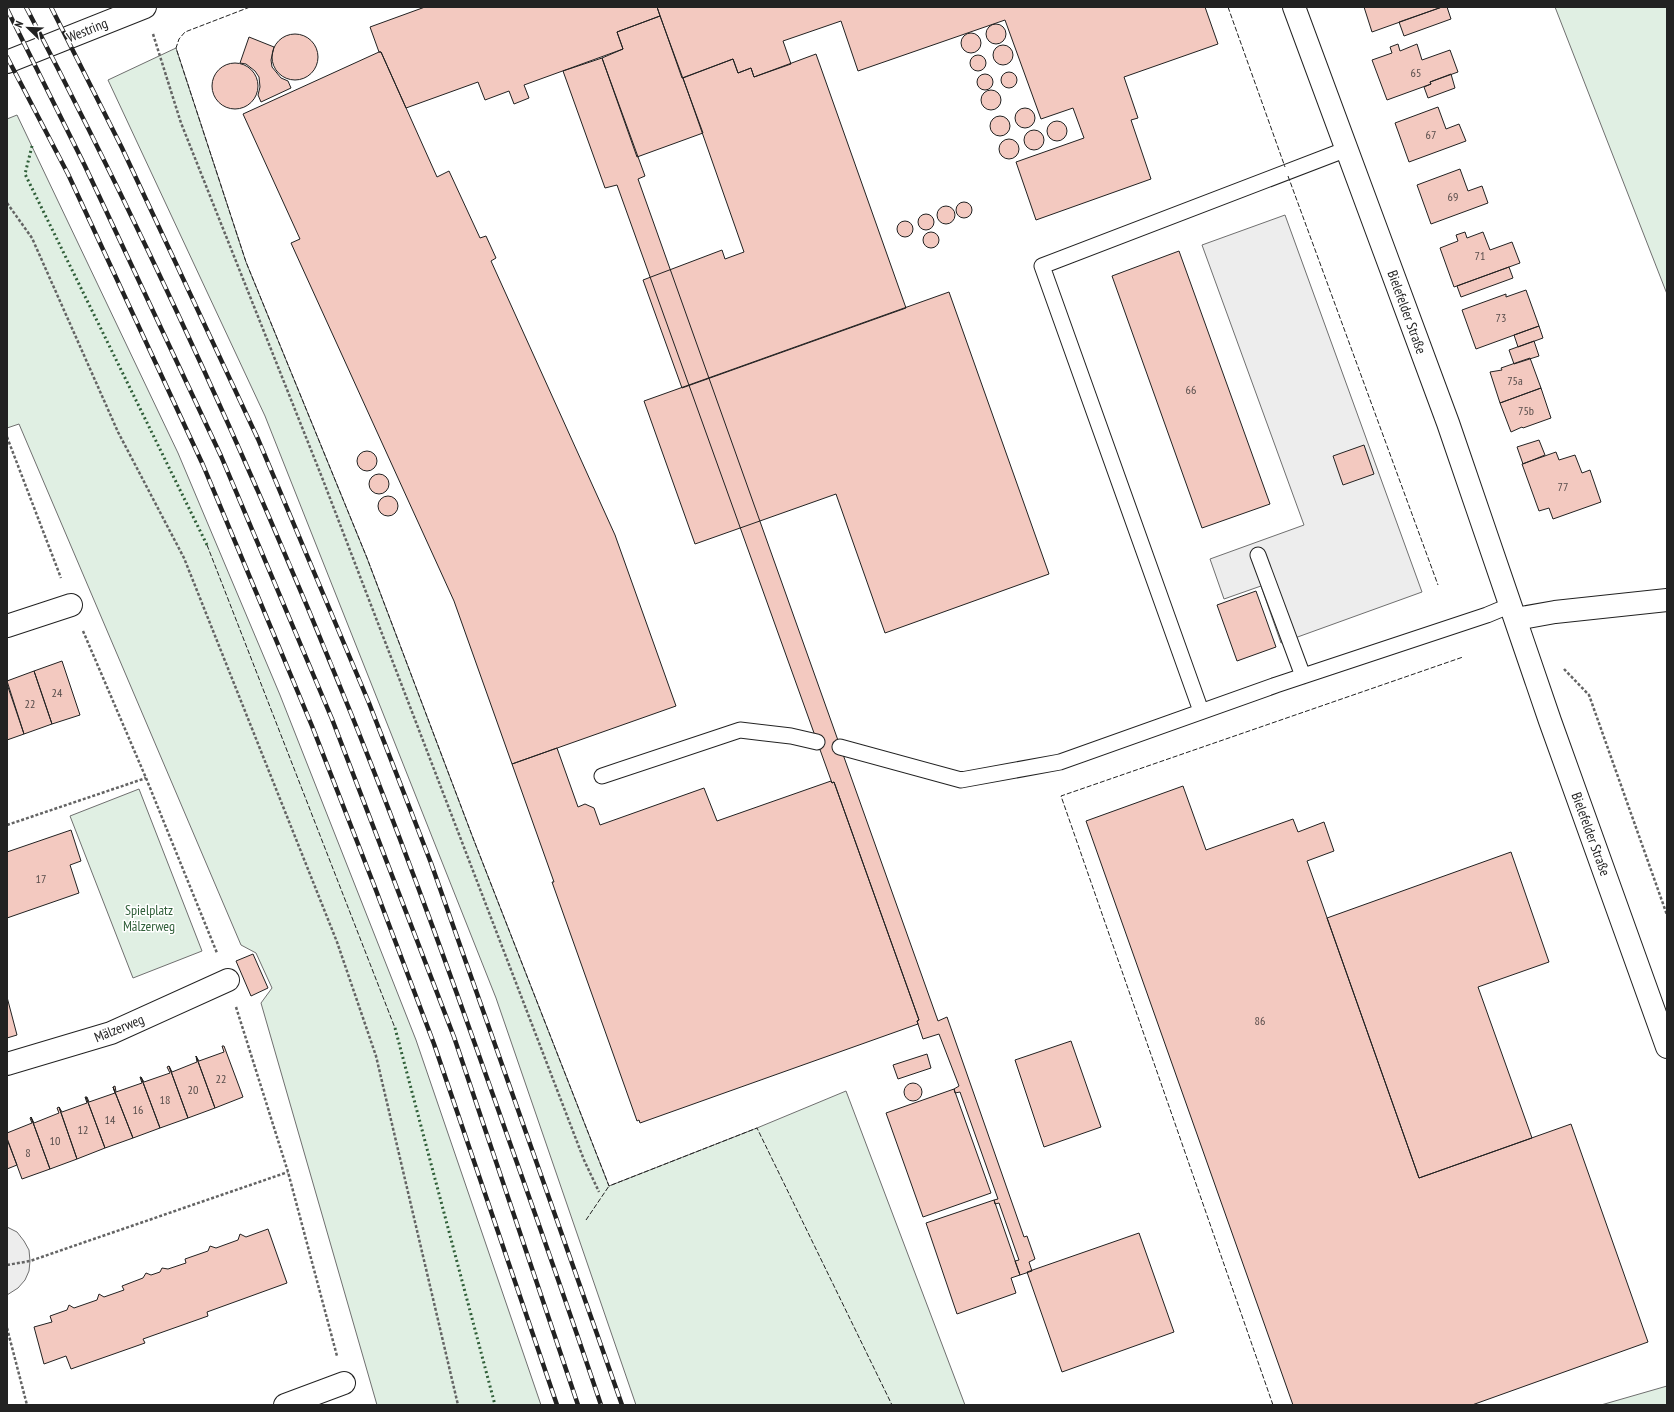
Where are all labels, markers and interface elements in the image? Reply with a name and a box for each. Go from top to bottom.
north arrow [8,8,48,48]
street label: Westring [64,14,110,46]
text: N [11,19,26,30]
house number: 65 [1411,65,1421,80]
house number: 67 [1426,127,1436,142]
house number: 69 [1448,189,1458,204]
house number: 71 [1475,248,1485,263]
street label: Bielefelder Straße [1384,268,1430,356]
house number: 73 [1496,310,1506,325]
house number: 75a [1507,373,1523,388]
house number: 66 [1186,382,1196,397]
house number: 75b [1518,403,1534,418]
house number: 77 [1558,479,1568,494]
house number: 24 [52,685,63,700]
house number: 22 [25,696,35,711]
street label: Bielefelder Straße [1568,790,1614,878]
house number: 17 [36,871,46,886]
park label: Spielplatz Mälzerweg [123,901,175,935]
street label: Mälzerweg [91,1010,147,1046]
house number: 86 [1255,1013,1265,1028]
house number: 22 [216,1071,226,1086]
house number: 20 [188,1082,198,1097]
house number: 18 [160,1092,170,1107]
house number: 16 [133,1102,143,1117]
house number: 14 [105,1112,116,1127]
house number: 12 [78,1122,88,1137]
house number: 10 [50,1133,60,1148]
house number: 8 [25,1145,31,1160]

